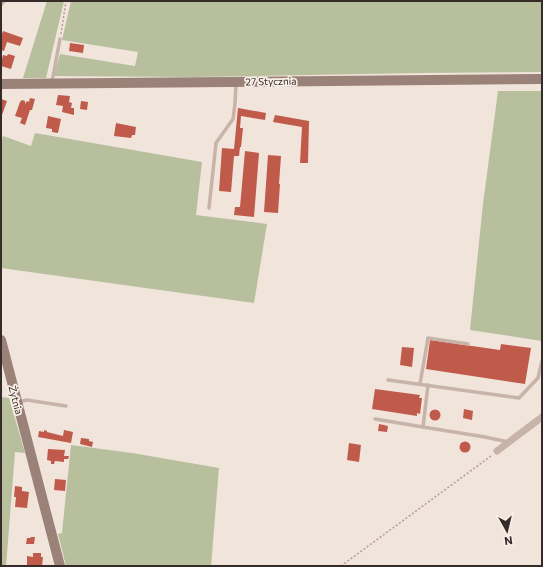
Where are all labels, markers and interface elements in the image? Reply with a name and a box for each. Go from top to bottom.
street label: 27 Stycznia [245,75,297,87]
street label: Żytnia [7,384,25,416]
north arrow [487,511,527,551]
text: N [503,534,513,548]

